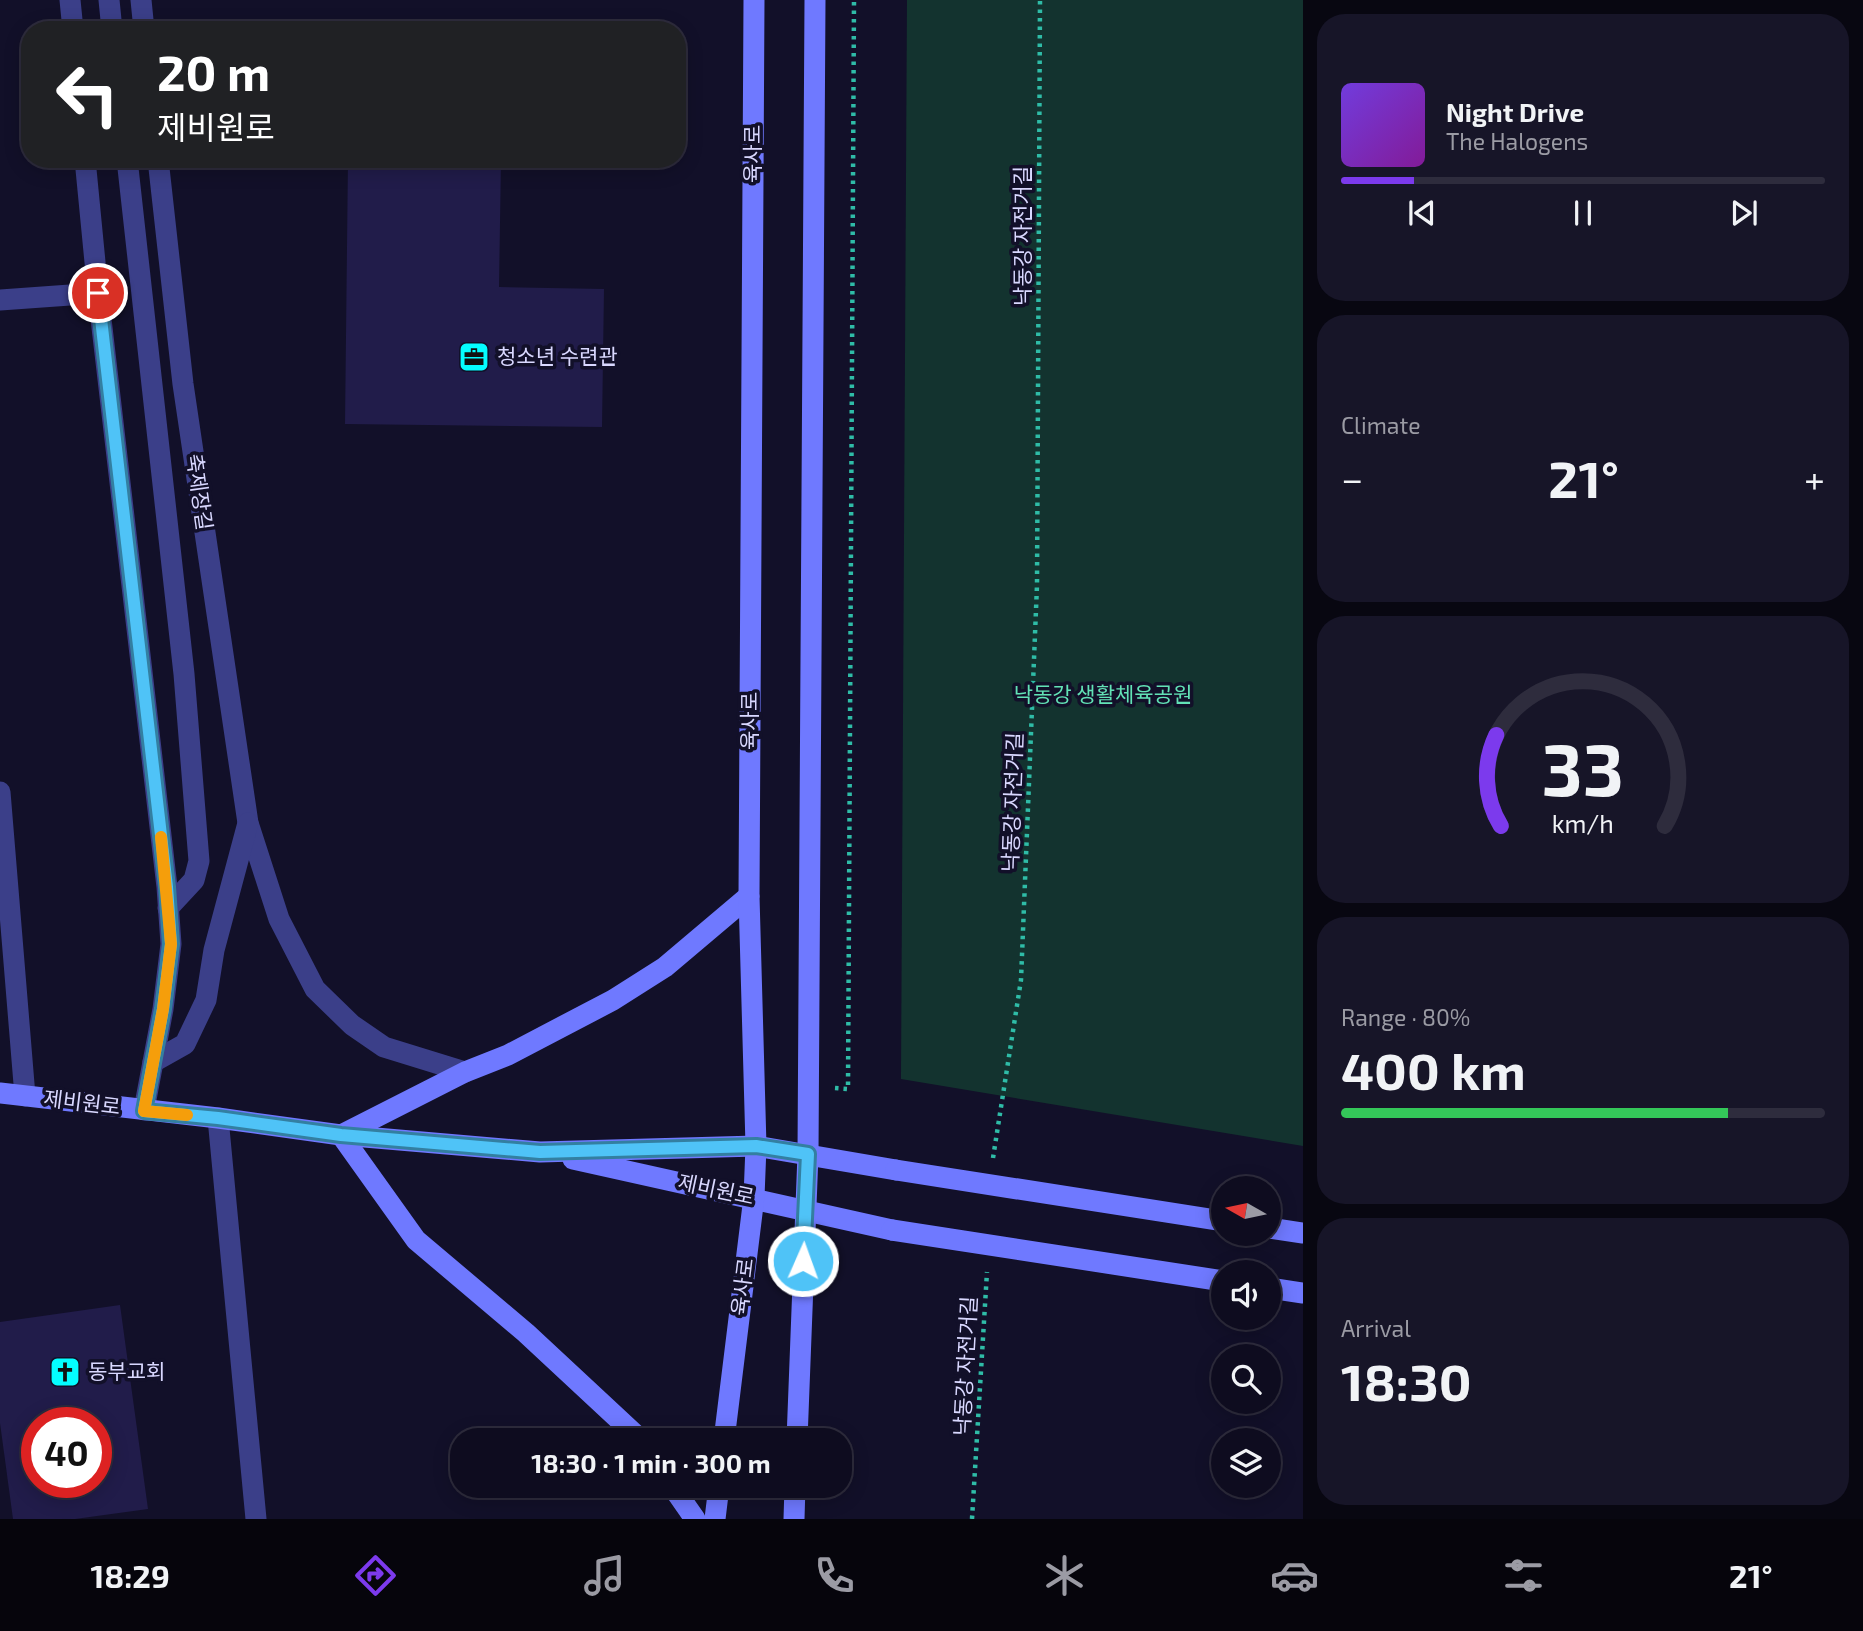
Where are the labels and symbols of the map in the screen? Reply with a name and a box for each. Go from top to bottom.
street label: 육사로 [739,125,764,183]
street label: 낙동강 자전거길 [1009,166,1034,306]
pin [68,263,128,323]
office icon: 청소년 수련관 [457,340,491,374]
place label: 청소년 수련관 [497,343,618,368]
street label: 축제장길 [183,452,218,532]
park label: 낙동강 생활체육공원 [1014,681,1192,706]
street label: 육사로 [736,692,761,750]
street label: 낙동강 자전거길 [997,732,1026,872]
street label: 제비원로 [42,1084,122,1119]
street label: 제비원로 [676,1168,757,1209]
north arrow [1211,1176,1281,1246]
position arrow [766,1224,840,1298]
street label: 육사로 [726,1257,757,1317]
street label: 낙동강 자전거길 [948,1295,981,1436]
church icon: 동부교회 [48,1355,82,1389]
place label: 동부교회 [88,1358,165,1383]
speed limit sign: 40 [21,1407,112,1498]

